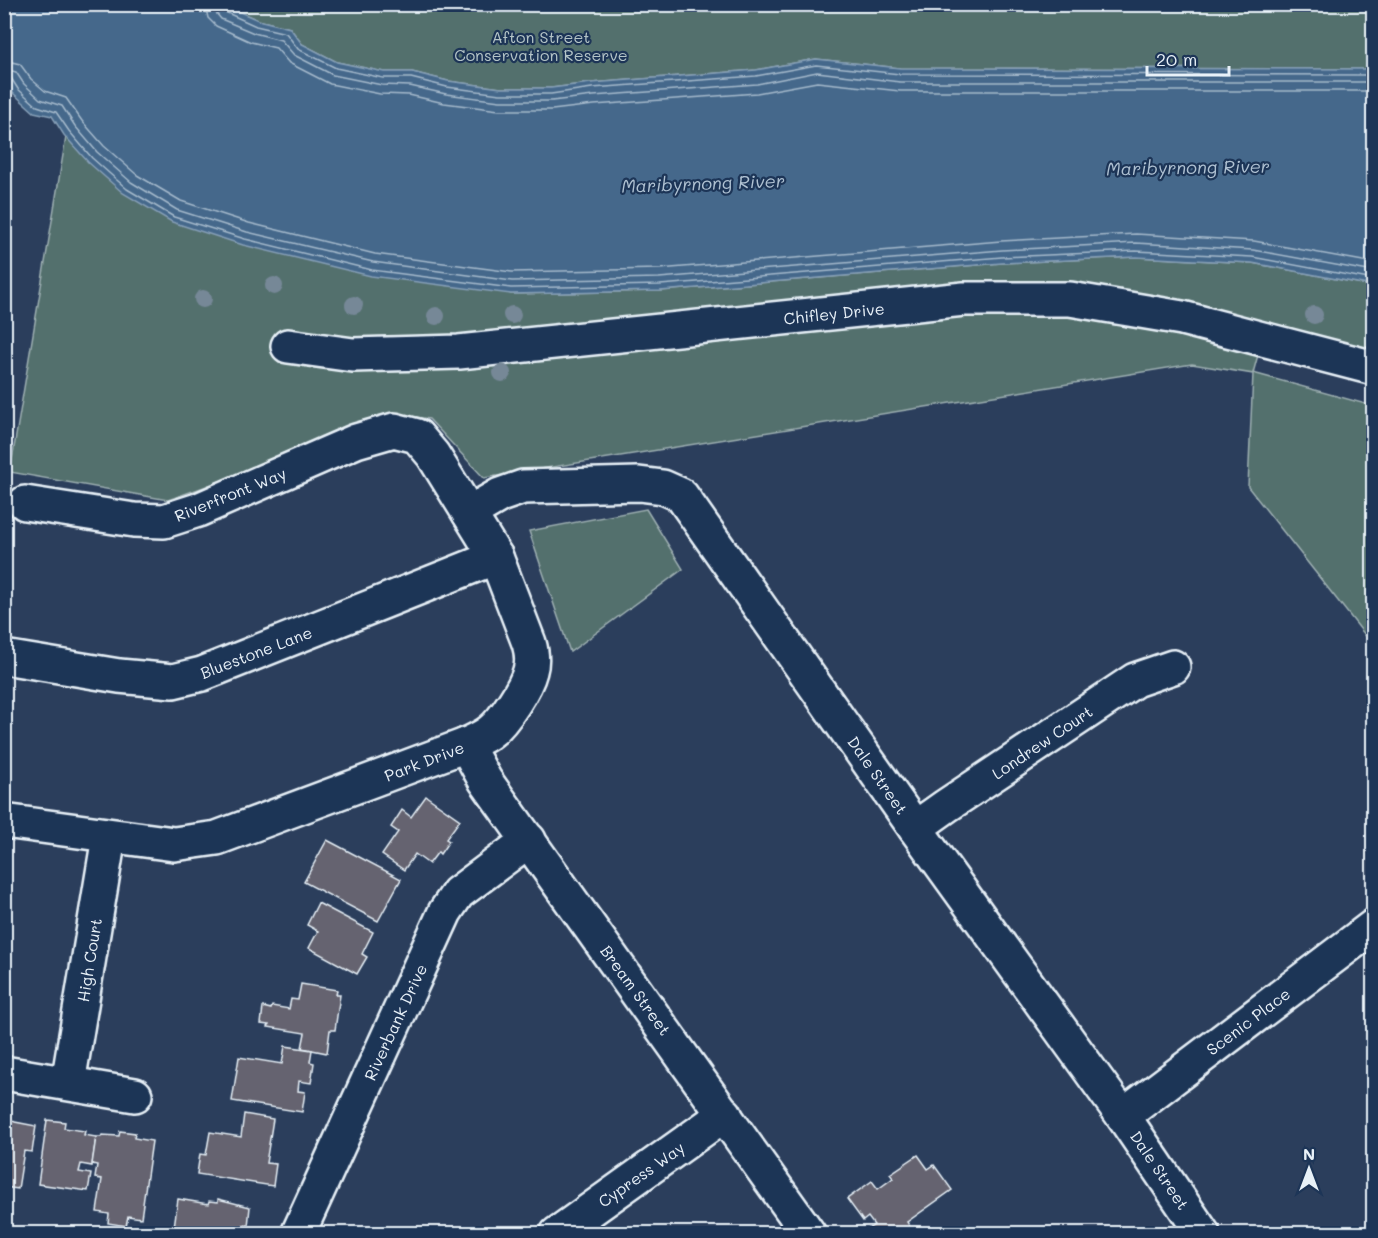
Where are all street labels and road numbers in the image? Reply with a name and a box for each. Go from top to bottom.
street label: Chifley Drive [783,297,885,329]
street label: Riverfront Way [171,462,289,526]
street label: Bluestone Lane [197,621,315,683]
street label: Londrew Court [988,701,1096,783]
street label: Dale Street [843,732,913,818]
street label: Park Drive [381,736,467,786]
street label: High Court [72,917,106,1003]
street label: Bream Street [596,941,676,1039]
street label: Riverbank Drive [359,960,431,1084]
street label: Scenic Place [1202,983,1294,1059]
street label: Dale Street [1126,1126,1194,1214]
street label: Cypress Way [594,1137,688,1211]

